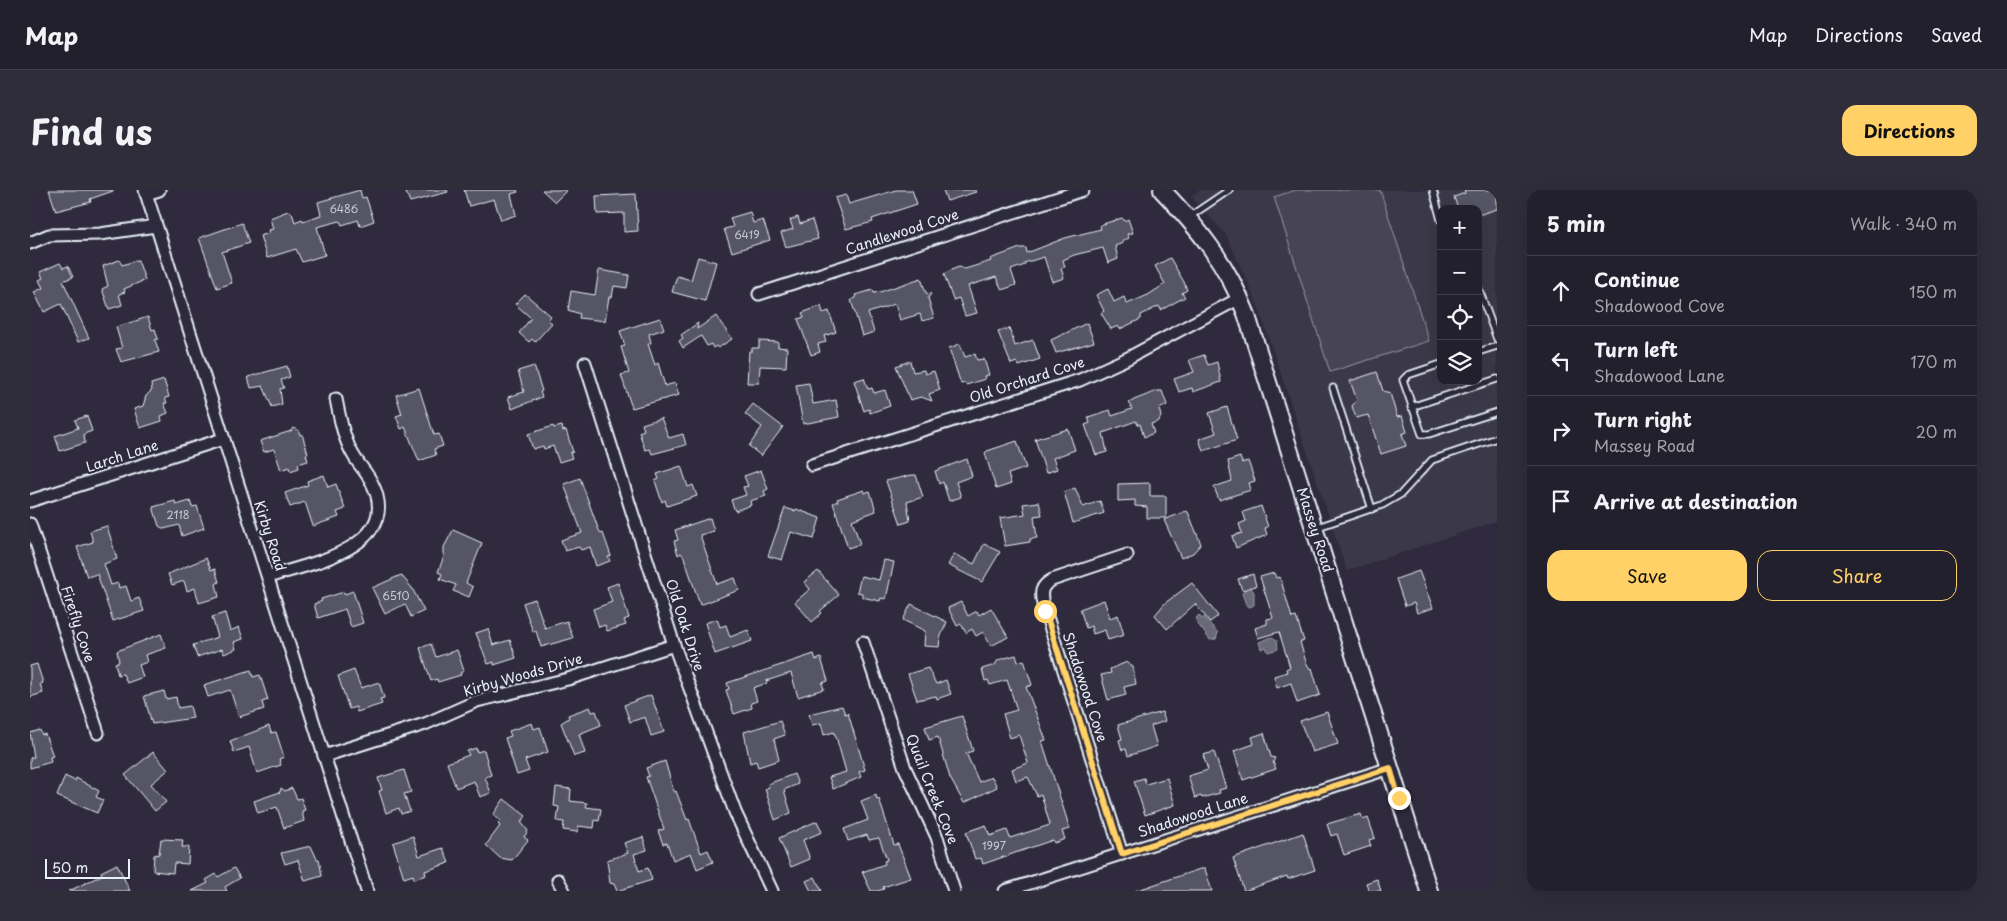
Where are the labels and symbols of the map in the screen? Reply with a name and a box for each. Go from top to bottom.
house number: 6486 [330,200,358,217]
street label: Candlewood Cove [843,203,961,260]
house number: 6419 [734,226,760,243]
street label: Old Orchard Cove [967,351,1087,408]
street label: Larch Lane [83,434,161,477]
street label: Massey Road [1292,485,1339,575]
street label: Kirby Road [249,498,292,574]
house number: 2118 [166,506,190,523]
street label: Old Oak Drive [661,576,710,674]
street label: Firefly Cove [56,583,101,665]
house number: 6510 [383,587,409,604]
route start [1034,600,1057,623]
street label: Shadowood Cove [1058,629,1113,745]
street label: Kirby Woods Drive [461,647,585,702]
street label: Quail Creek Cove [901,731,964,847]
street label: Shadowood Lane [1135,787,1251,842]
route end [1388,787,1411,810]
house number: 1997 [982,837,1006,854]
scale bar [45,856,130,879]

